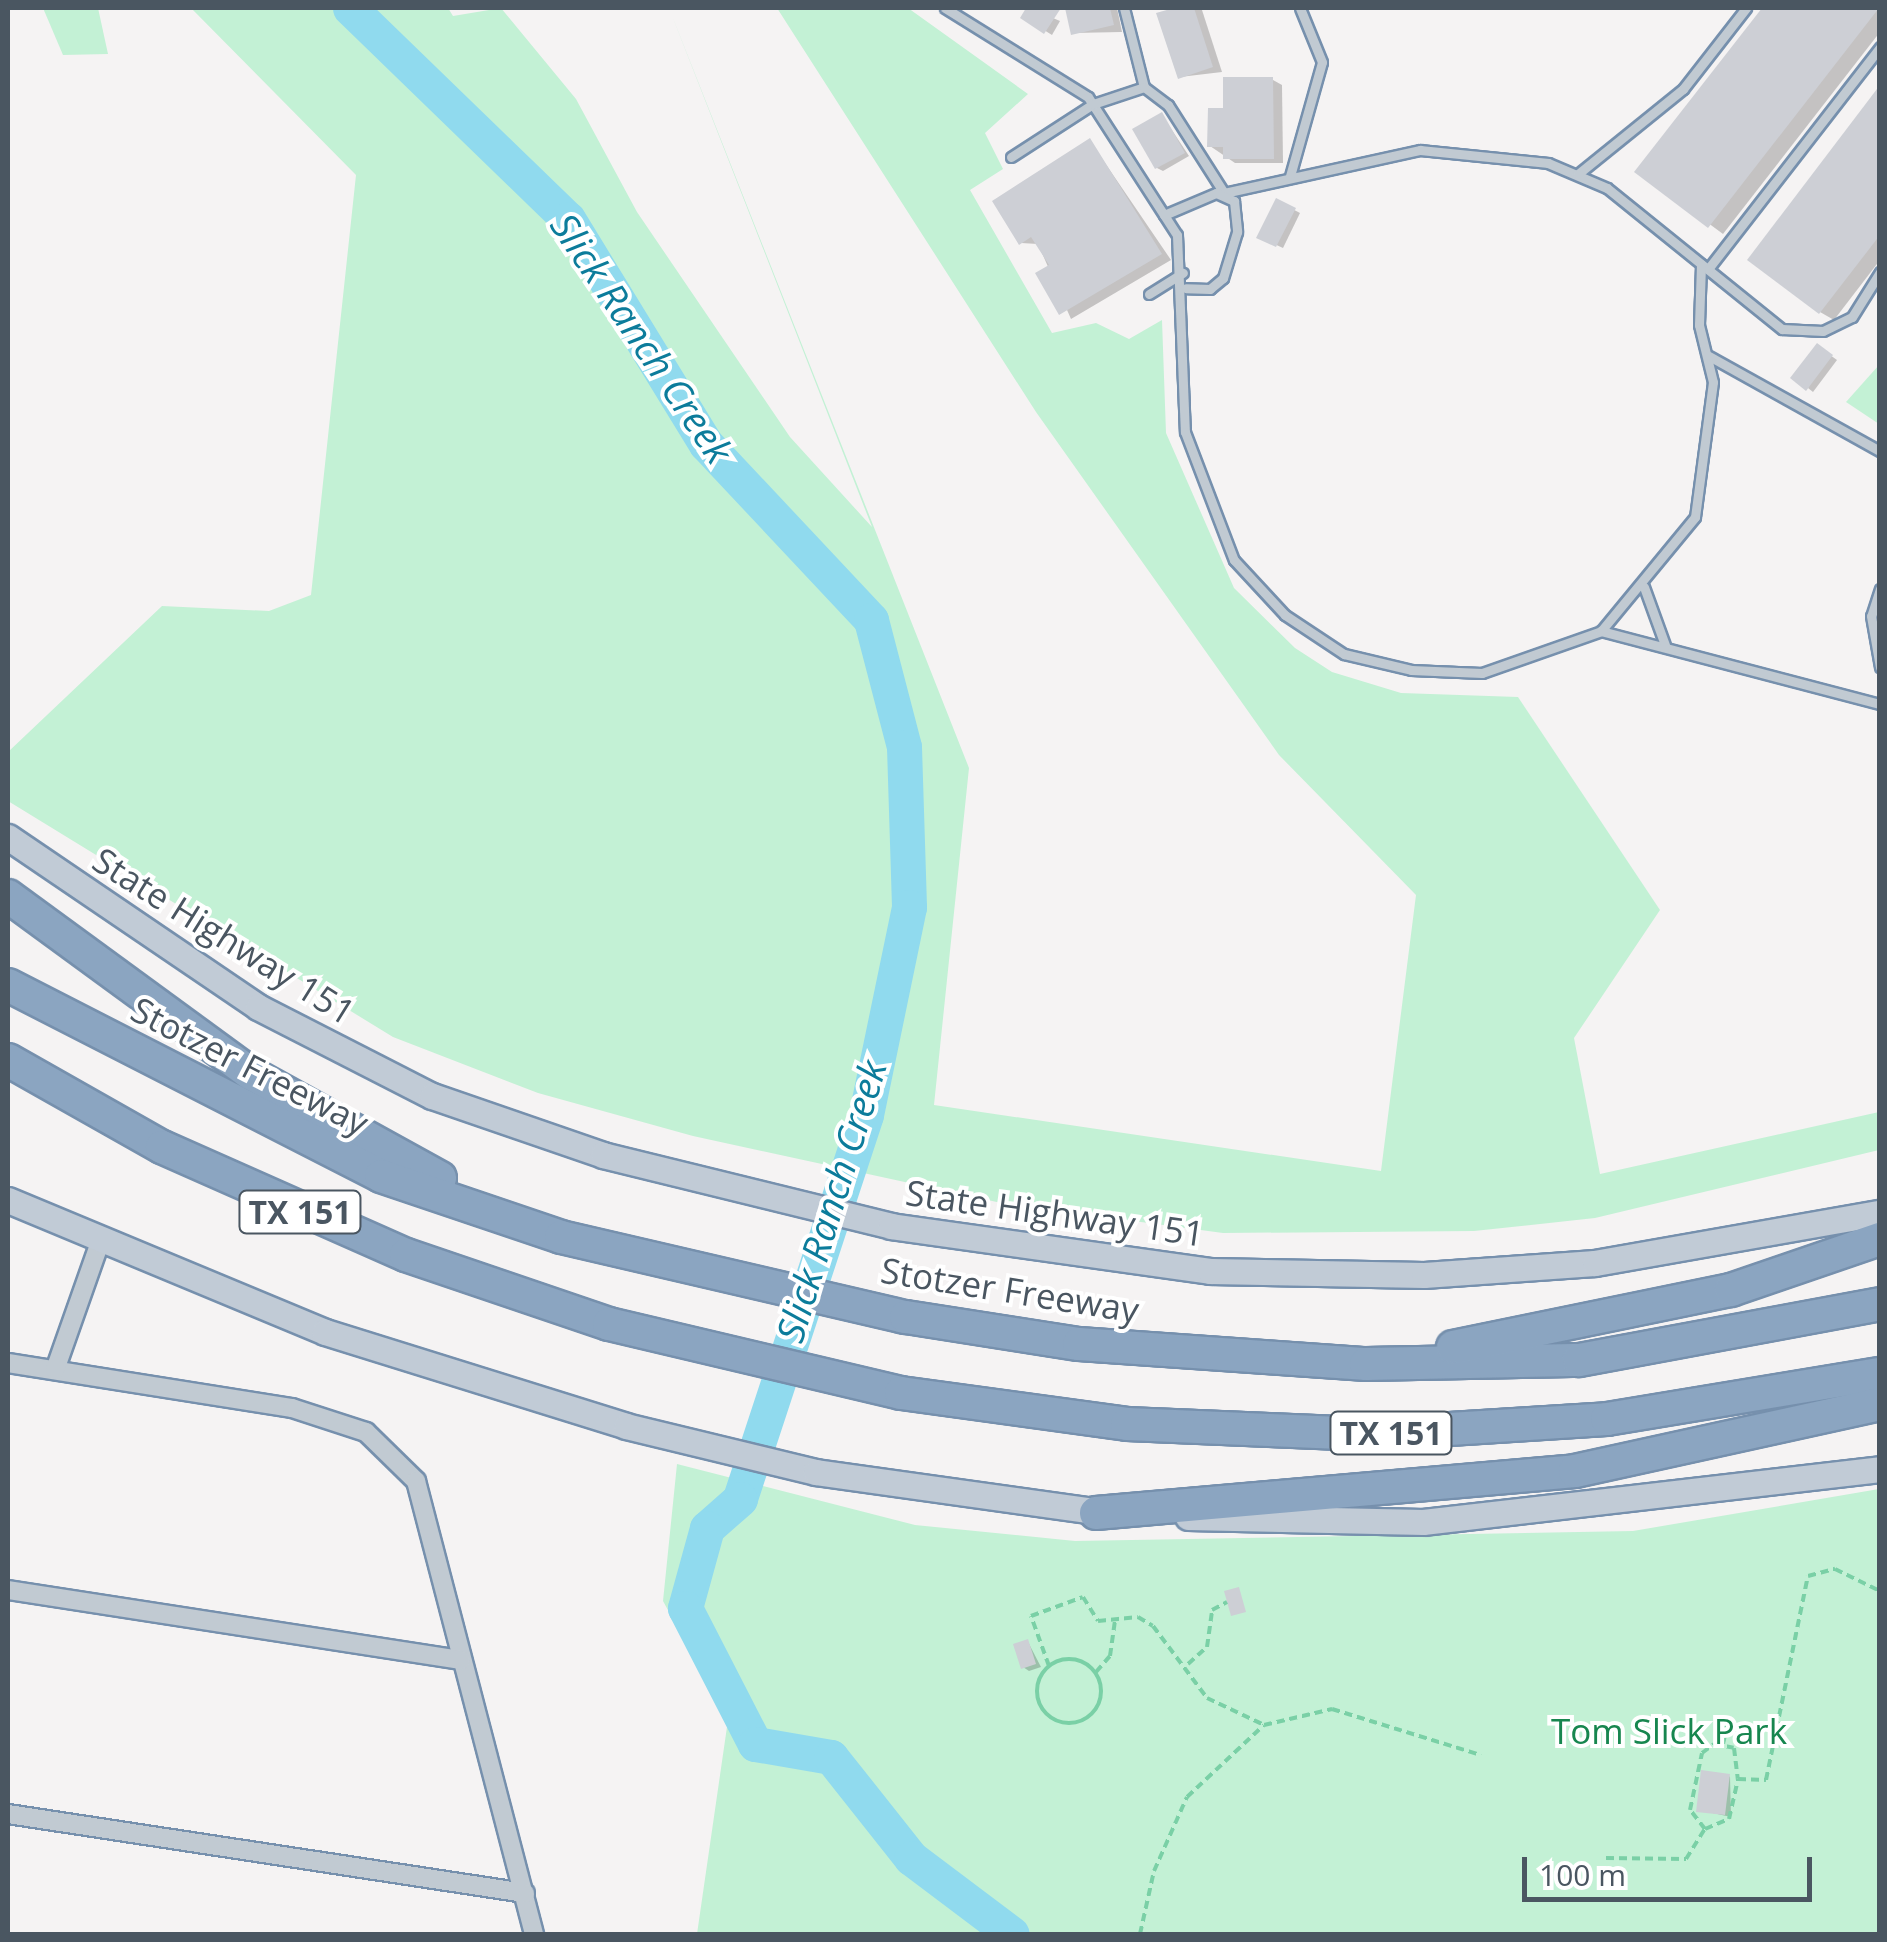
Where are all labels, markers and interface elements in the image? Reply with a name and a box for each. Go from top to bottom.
water label: Slick Ranch Creek [541,204,743,472]
street label: State Highway 151 [85,839,363,1033]
street label: Stotzer Freeway [124,988,376,1144]
water label: Slick Ranch Creek [767,1055,895,1347]
street label: State Highway 151 [903,1171,1207,1255]
road number: TX 151 [238,1185,362,1239]
street label: Stotzer Freeway [878,1249,1142,1331]
road number: TX 151 [1328,1406,1454,1460]
park label: Tom Slick Park [1551,1710,1787,1752]
scale bar [1527,1837,1817,1899]
text: 100 m [1539,1854,1626,1895]

